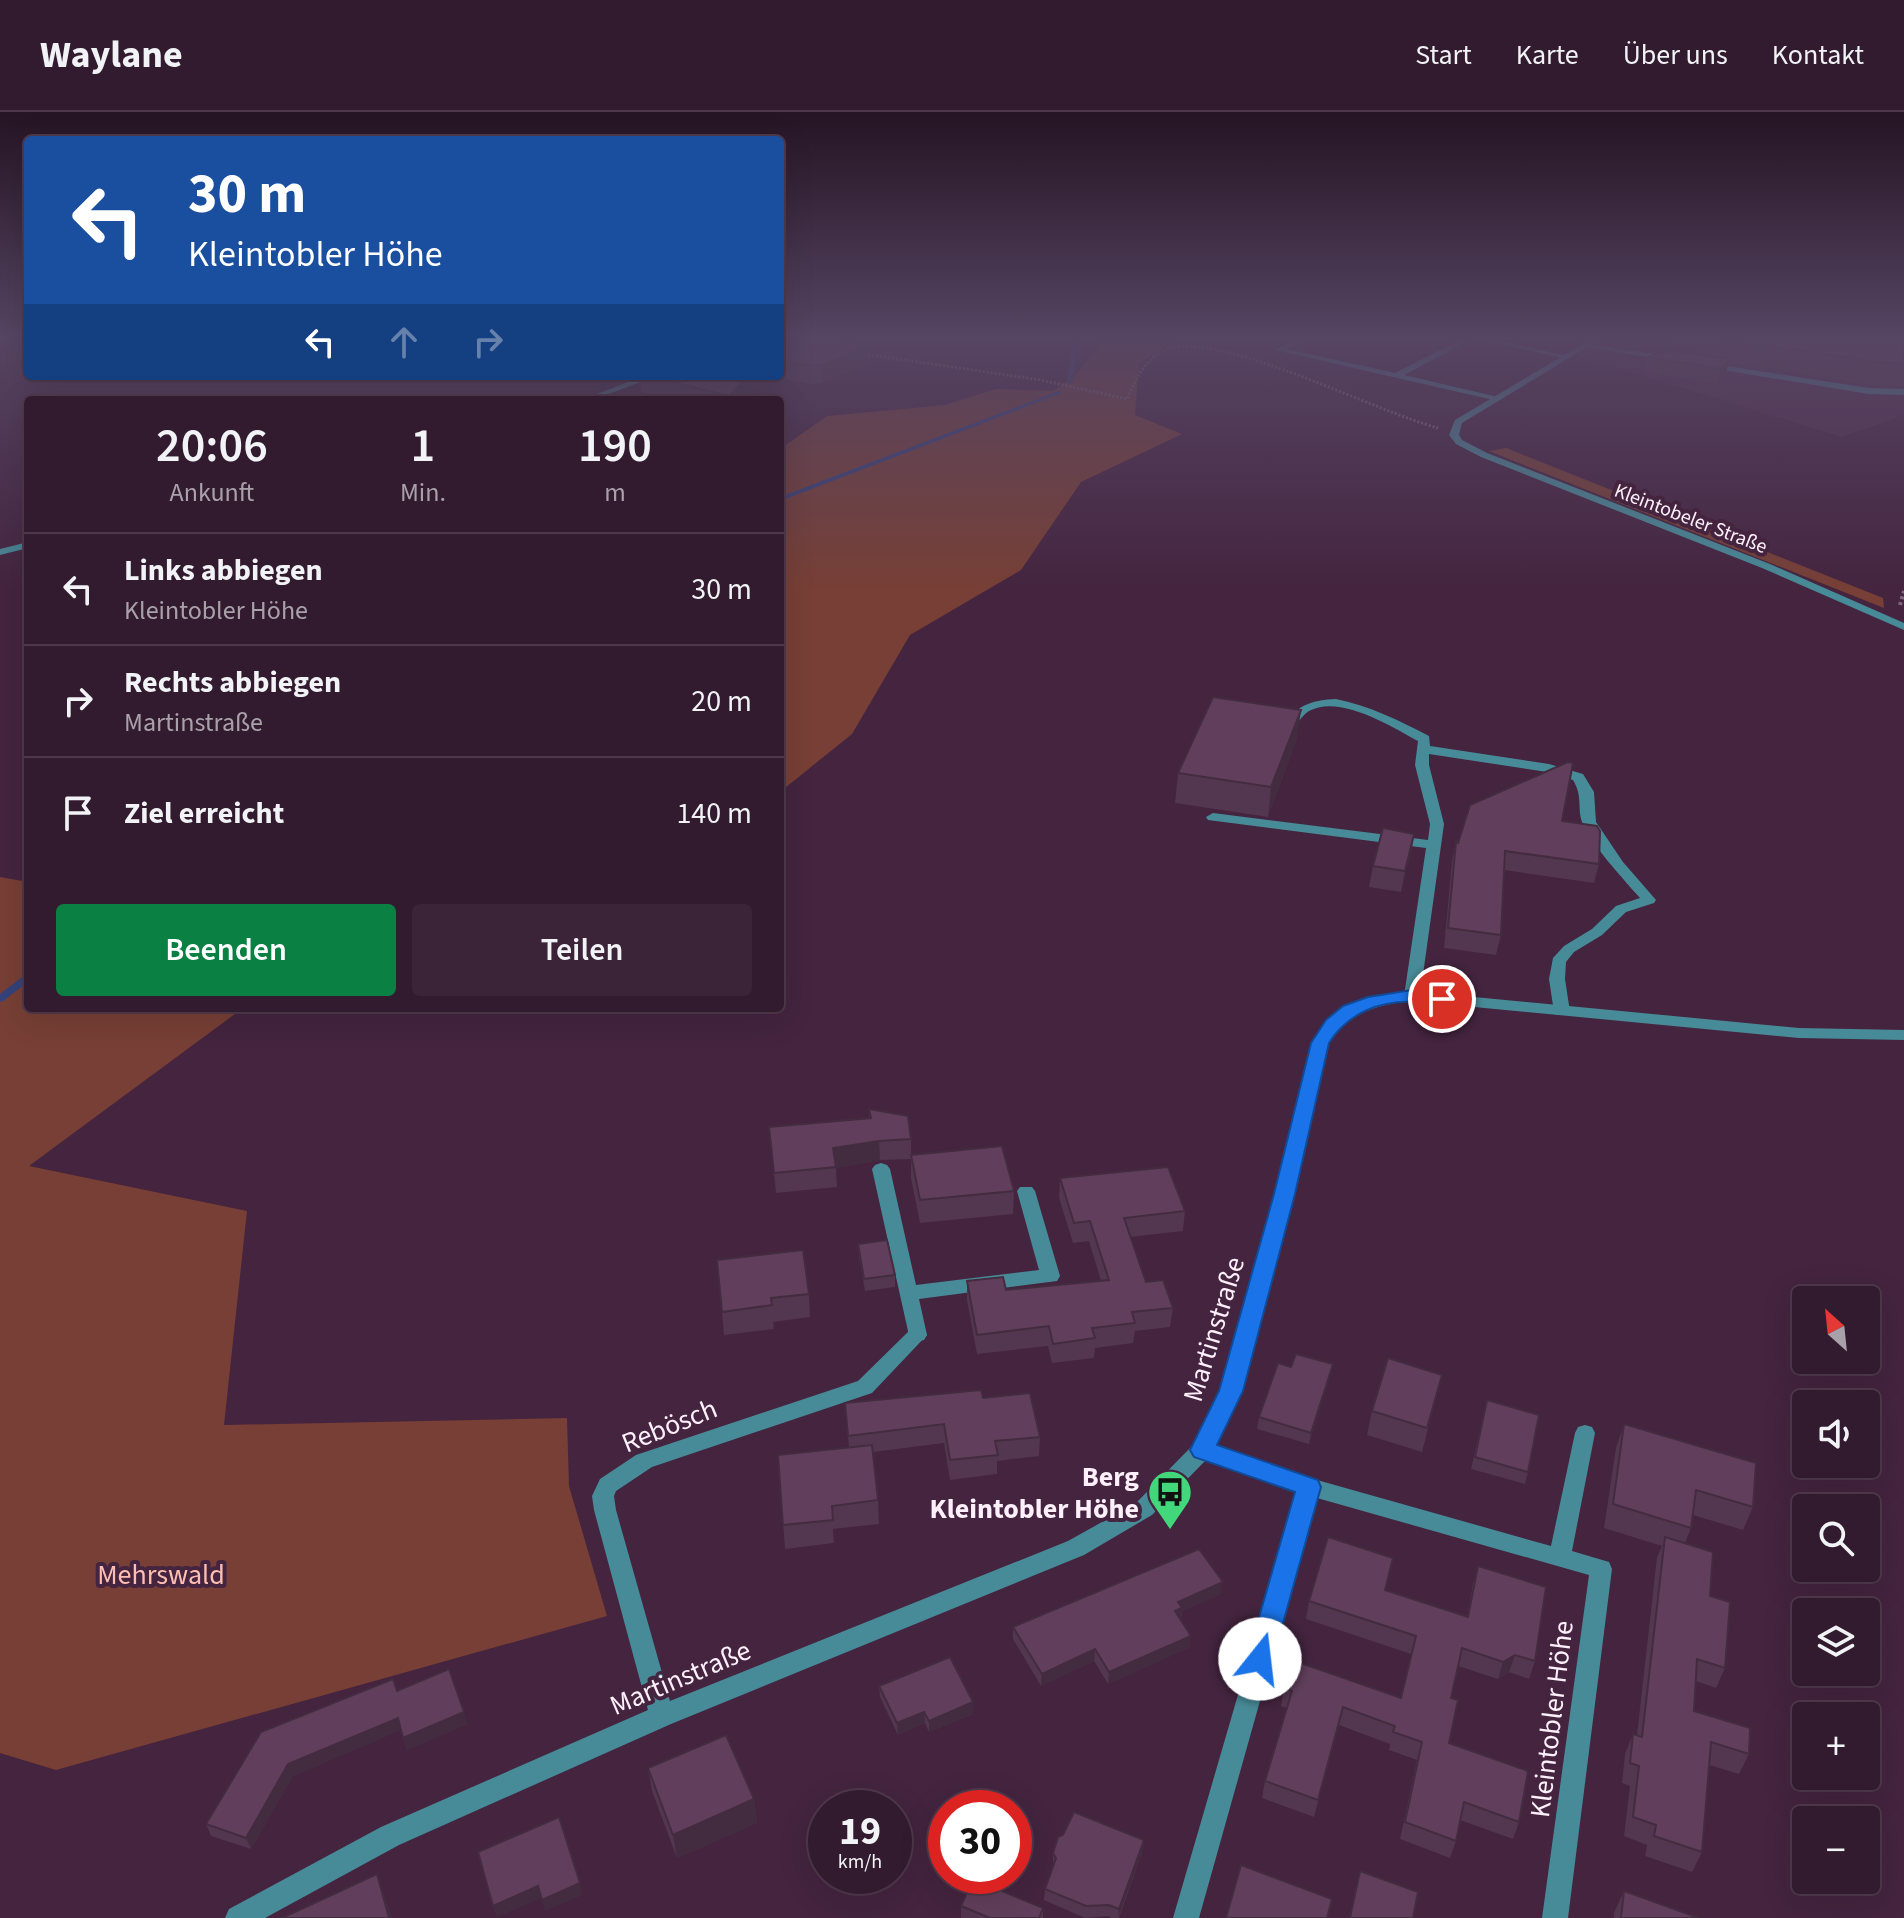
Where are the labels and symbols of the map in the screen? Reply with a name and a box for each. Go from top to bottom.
street label: Kleintobeler Straße [1610,477,1771,561]
pin [1408,965,1476,1033]
street label: Martinstraße [1173,1252,1255,1407]
north arrow [1792,1286,1880,1374]
street label: Rebösch [616,1389,723,1463]
place label: Berg Kleintobler Höhe [930,1457,1139,1529]
bus stop icon: Berg Kleintobler Höhe [1146,1468,1194,1531]
park label: Mehrswald [97,1555,225,1595]
position arrow [1218,1617,1302,1701]
street label: Kleintobler Höhe [1520,1618,1584,1820]
street label: Martinstraße [604,1630,757,1726]
speed limit sign: 30 [928,1790,1032,1894]

